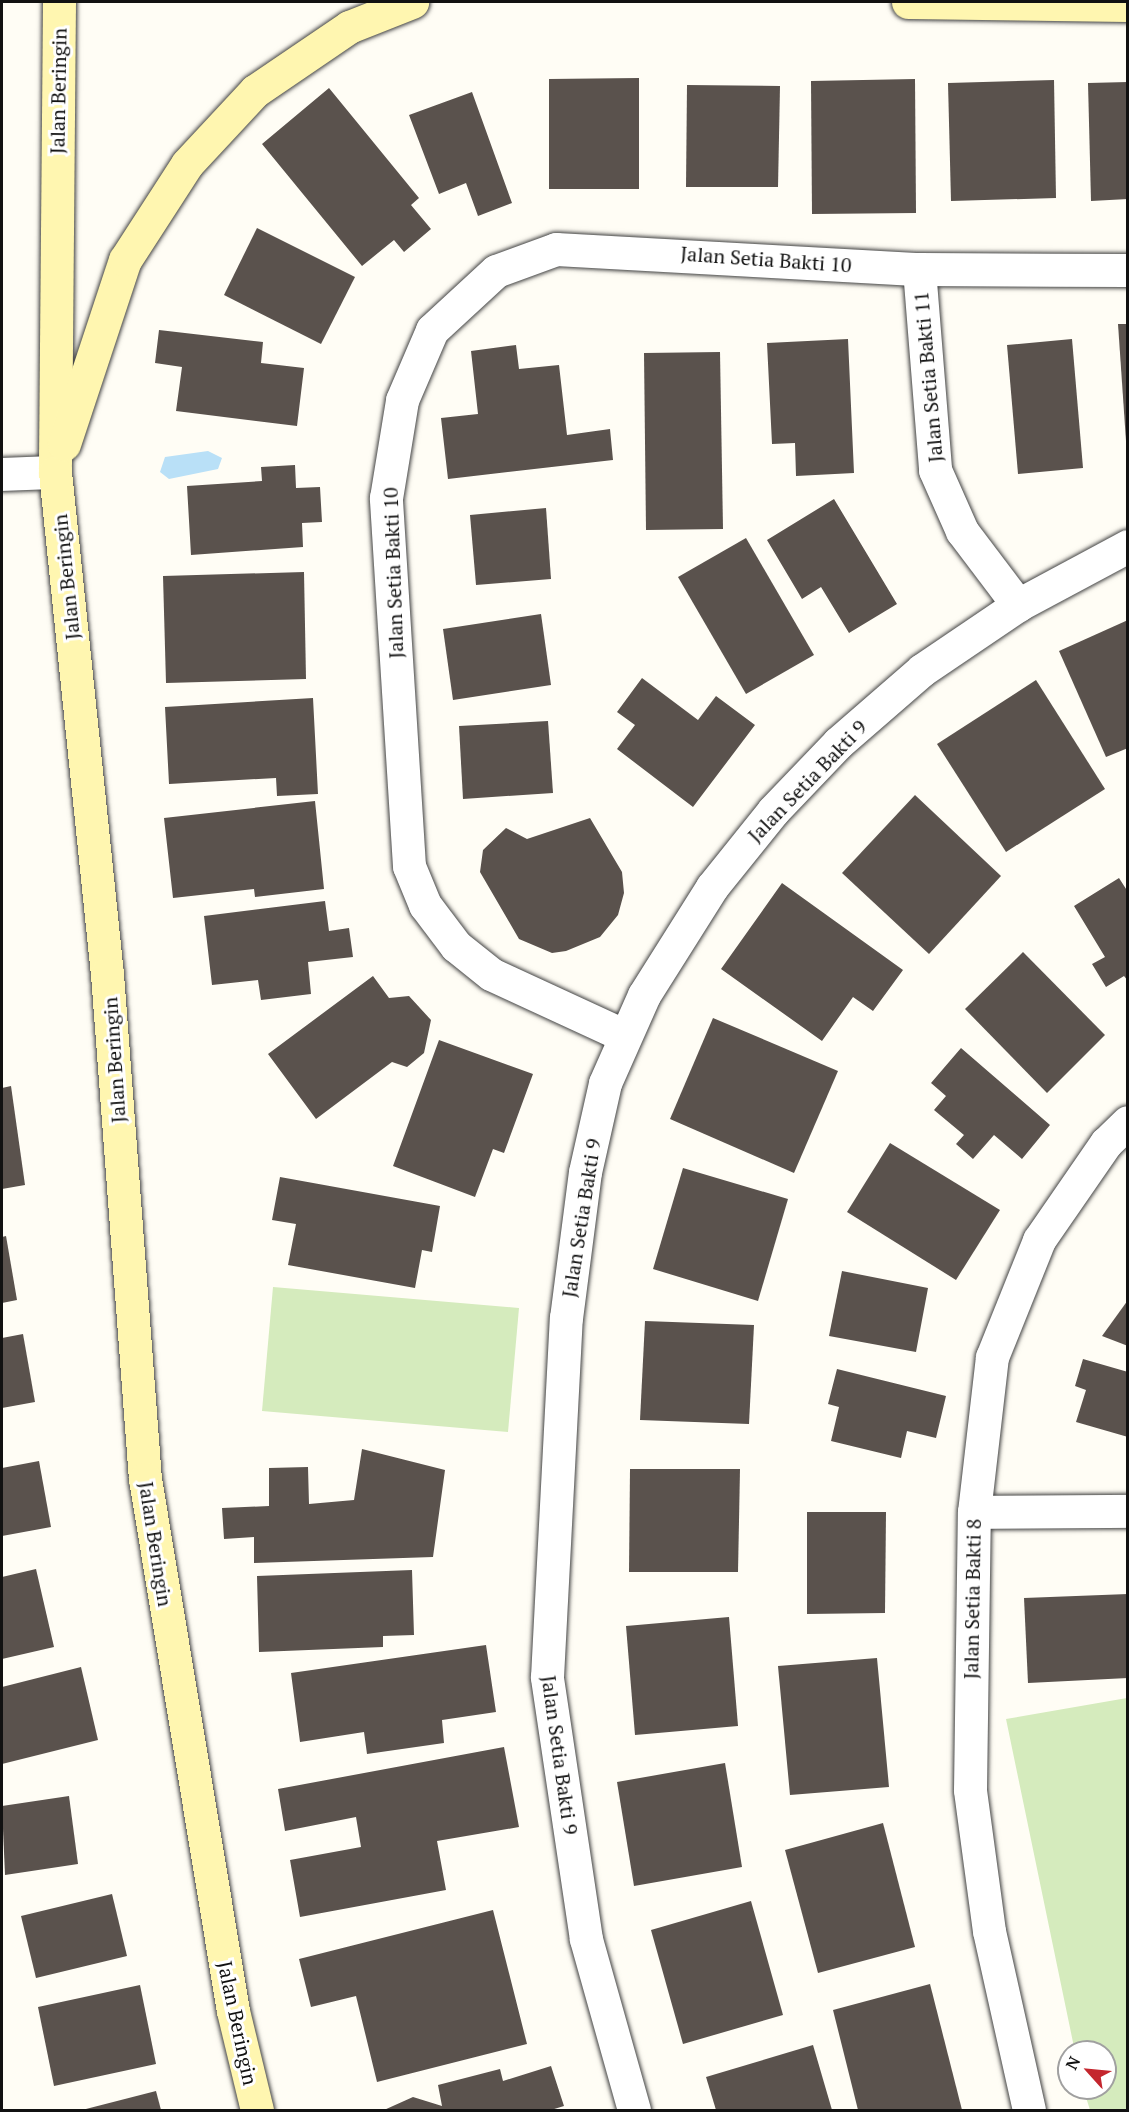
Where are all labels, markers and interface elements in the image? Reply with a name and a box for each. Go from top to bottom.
street label: Jalan Beringin [45,28,71,154]
street label: Jalan Setia Bakti 10 [680,241,852,277]
street label: Jalan Setia Bakti 11 [909,291,947,463]
street label: Jalan Setia Bakti 10 [378,487,408,659]
street label: Jalan Beringin [47,513,85,641]
street label: Jalan Setia Bakti 9 [743,715,871,847]
street label: Jalan Beringin [98,996,130,1124]
street label: Jalan Setia Bakti 9 [557,1137,605,1299]
street label: Jalan Beringin [134,1480,178,1608]
street label: Jalan Setia Bakti 8 [959,1518,985,1680]
street label: Jalan Setia Bakti 9 [537,1674,583,1836]
street label: Jalan Beringin [213,1959,263,2087]
north arrow [1057,2040,1117,2100]
text: N [1060,2052,1085,2073]

